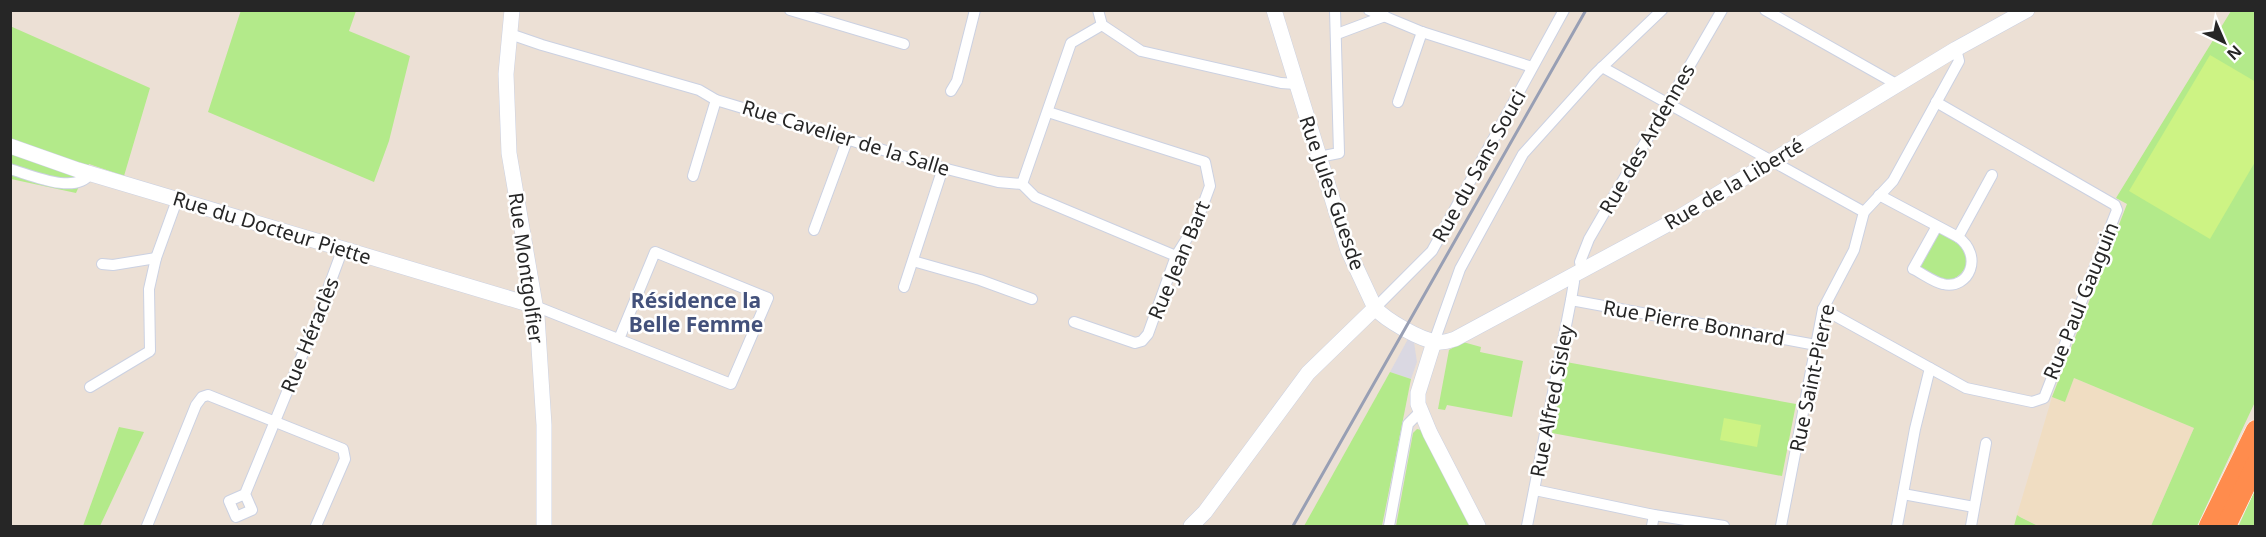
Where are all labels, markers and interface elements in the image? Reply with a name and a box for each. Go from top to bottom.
north arrow [2194,12,2254,72]
text: N [2222,40,2247,65]
street label: Rue des Ardennes [1593,59,1701,219]
street label: Rue du Sans Souci [1425,85,1532,247]
street label: Rue Cavelier de la Salle [739,93,953,182]
street label: Rue Jules Guesde [1293,112,1372,274]
street label: Rue de la Liberté [1659,131,1808,236]
street label: Rue du Docteur Piette [170,184,375,271]
street label: Rue Montgolfier [503,191,550,345]
street label: Rue Jean Bart [1141,196,1216,323]
street label: Rue Paul Gauguin [2037,218,2124,384]
street label: Rue Héraclès [274,273,345,396]
district label: Résidence la Belle Femme [629,286,763,338]
street label: Rue Pierre Bonnard [1601,293,1787,352]
street label: Rue Saint-Pierre [1783,301,1840,454]
street label: Rue Alfred Sisley [1523,322,1580,479]

